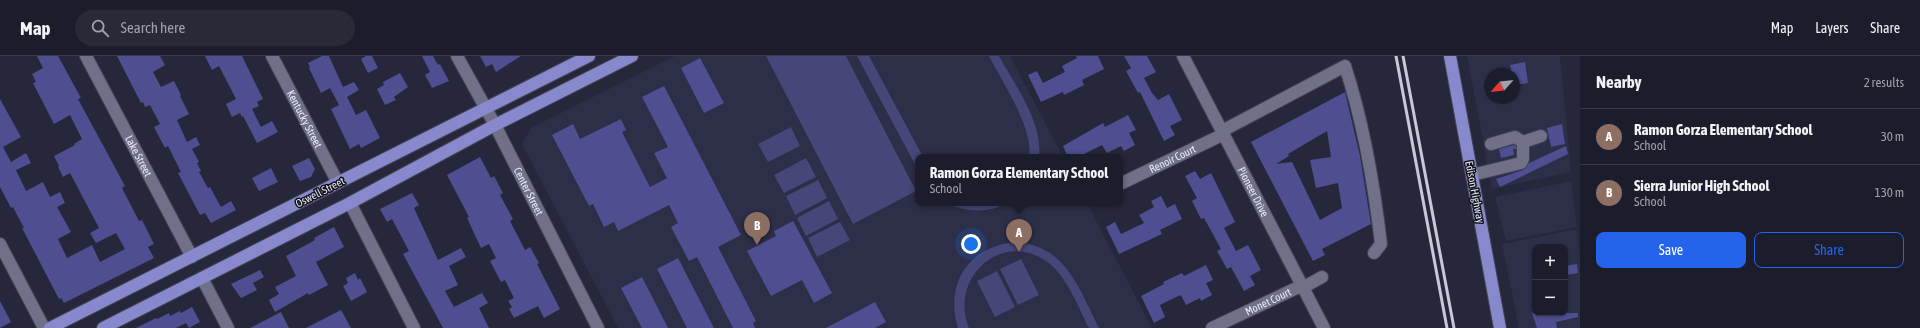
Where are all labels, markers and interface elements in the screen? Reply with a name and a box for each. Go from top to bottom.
search box [75,10,355,46]
text: Map [20,17,51,39]
icon: search [89,17,111,39]
text: Search here [121,19,185,36]
text: Map [1771,20,1793,36]
text: Layers [1815,20,1848,36]
text: Share [1870,20,1900,36]
north arrow [1484,68,1520,104]
text: Nearby [1596,72,1642,92]
text: 2 results [1864,75,1904,90]
street label: Kentucky Street [285,88,325,150]
text: Ramon Gorza Elementary School [1634,121,1813,138]
text: A [1606,129,1612,144]
text: 30 m [1881,129,1904,144]
street label: Lake Street [123,133,154,179]
text: School [1634,138,1666,153]
street label: Renoir Court [1147,143,1197,175]
popup [915,154,1123,206]
street label: Edison Highway [1463,160,1487,225]
text: Ramon Gorza Elementary School [930,164,1108,181]
street label: Center Street [511,165,546,217]
street label: Pioneer Drive [1236,165,1271,219]
street label: Oswell Street [294,175,346,209]
text: Sierra Junior High School [1634,177,1770,194]
text: School [930,181,962,196]
text: B [1606,185,1612,200]
text: 130 m [1875,185,1904,200]
text: School [1634,194,1666,209]
pin: B [744,212,770,245]
pin: A [1006,219,1032,252]
button: Save [1596,232,1746,268]
button: Share [1754,232,1904,268]
your location [961,234,981,254]
map controls [1532,244,1568,316]
button: + [1532,244,1568,280]
button: − [1532,280,1568,316]
street label: Monet Court [1243,286,1293,317]

